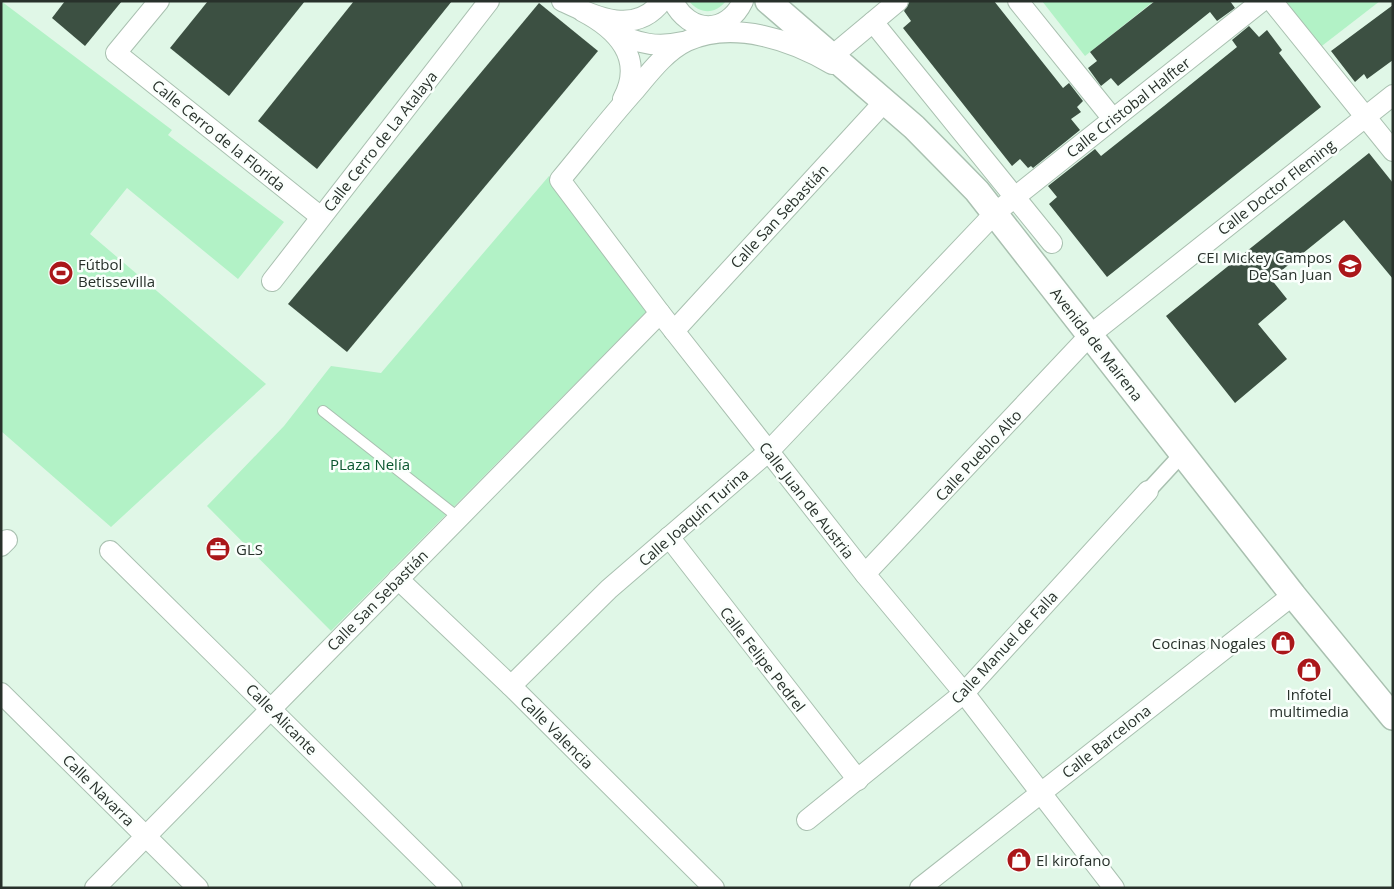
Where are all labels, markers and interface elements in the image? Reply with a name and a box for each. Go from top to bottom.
street label: Calle Cristobal Halfter [1062,52,1194,162]
street label: Calle Cerro de La Atalaya [319,67,441,215]
street label: Calle Cerro de la Florida [148,75,290,195]
street label: Calle Doctor Fleming [1213,135,1339,239]
street label: Calle San Sebastián [726,160,832,272]
place label: CEI Mickey Campos De San Juan [1197,247,1332,284]
school or university icon: CEI Mickey Campos De San Juan [1337,253,1363,279]
place label: Fútbol Betissevilla [78,254,155,291]
sports icon: Fútbol Betissevilla [48,260,74,286]
street label: Avenida de Mairena [1046,283,1148,405]
street label: Calle Pueblo Alto [930,405,1026,505]
street label: Calle Juan de Austria [755,437,859,563]
park label: PLaza Nelía [330,454,410,474]
street label: Calle Joaquín Turina [634,464,752,570]
office icon: GLS [205,536,231,562]
place label: GLS [236,539,263,559]
street label: Calle San Sebastián [322,545,432,655]
street label: Calle Manuel de Falla [946,586,1062,708]
street label: Calle Felipe Pedrel [716,602,810,716]
shop icon: Cocinas Nogales [1270,630,1296,656]
place label: Cocinas Nogales [1152,633,1266,653]
shop icon: Infotel multimedia [1296,657,1322,683]
street label: Calle Alicante [242,679,322,759]
place label: Infotel multimedia [1269,684,1349,721]
street label: Calle Valencia [516,691,598,773]
street label: Calle Barcelona [1057,700,1155,782]
street label: Calle Navarra [59,750,139,830]
shop icon: El kirofano [1006,847,1032,873]
place label: El kirofano [1036,850,1110,870]

